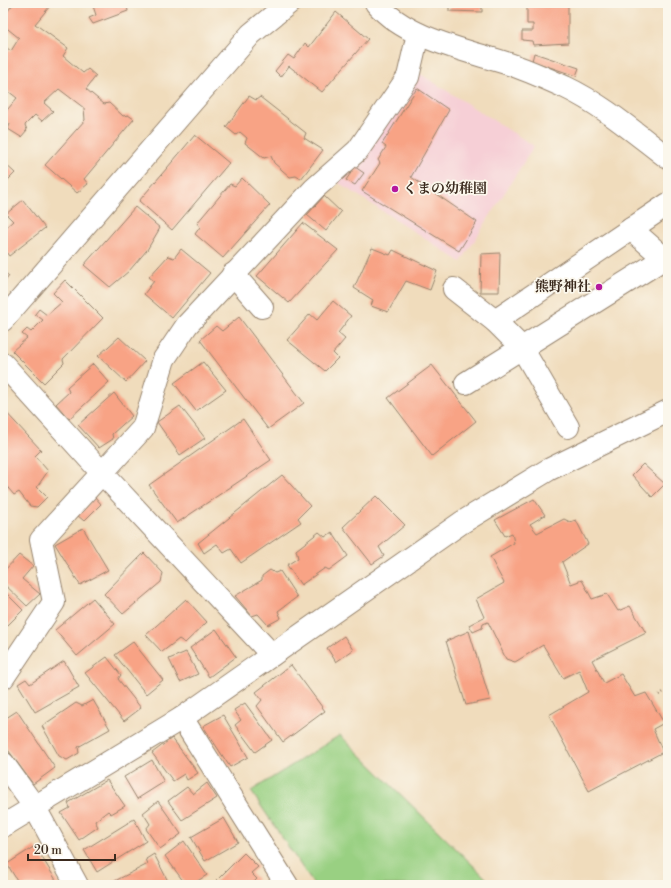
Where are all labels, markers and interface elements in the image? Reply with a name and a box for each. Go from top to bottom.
place label: くまの幼稚園 [403,180,487,198]
marker: くまの幼稚園 [390,184,400,194]
place label: 熊野神社 [535,278,591,296]
marker: 熊野神社 [594,282,604,292]
scale bar [28,836,115,862]
text: 20 m [34,843,62,858]

